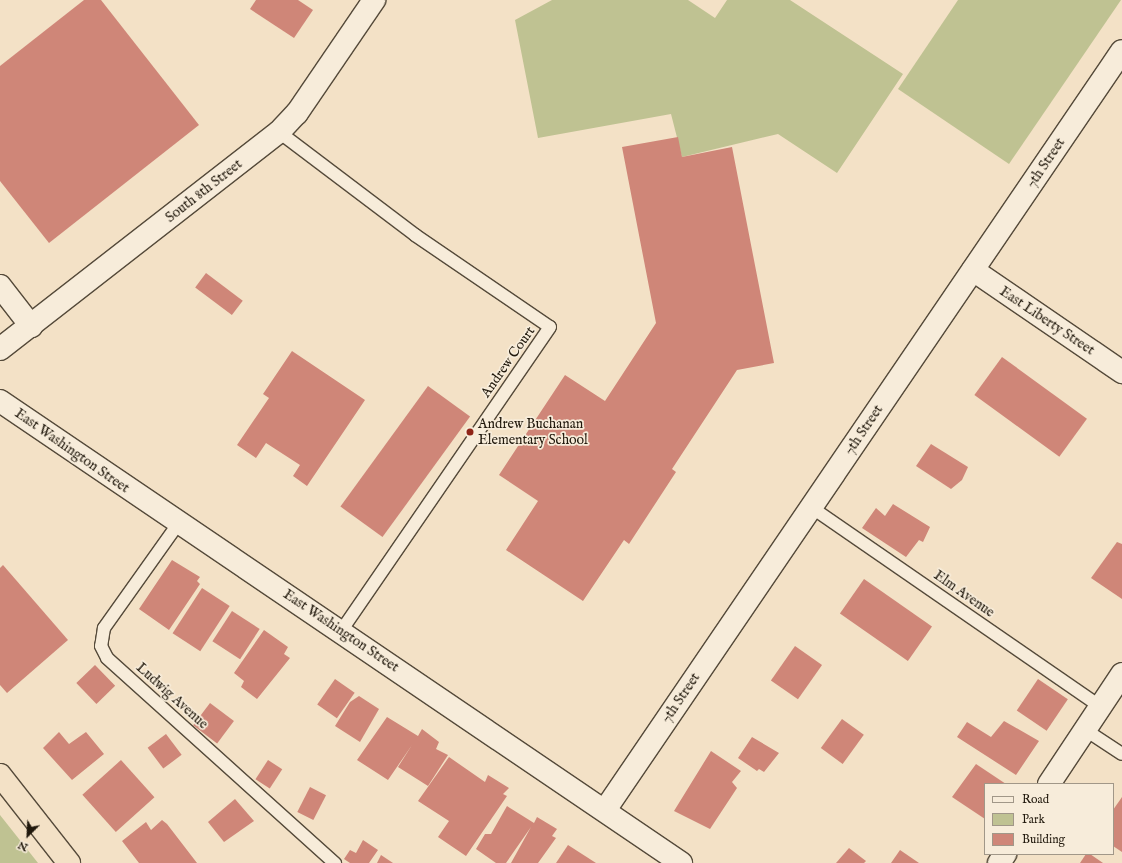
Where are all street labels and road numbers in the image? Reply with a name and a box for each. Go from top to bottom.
street label: 7th Street [1023,135,1069,191]
street label: South 8th Street [162,156,246,226]
street label: East Liberty Street [996,283,1098,359]
street label: Andrew Court [477,323,539,401]
street label: 7th Street [841,402,887,458]
street label: East Washington Street [12,405,132,497]
street label: Elm Avenue [930,567,998,621]
street label: East Washington Street [280,586,402,676]
street label: Ludwig Avenue [133,659,211,733]
street label: 7th Street [658,670,704,726]

